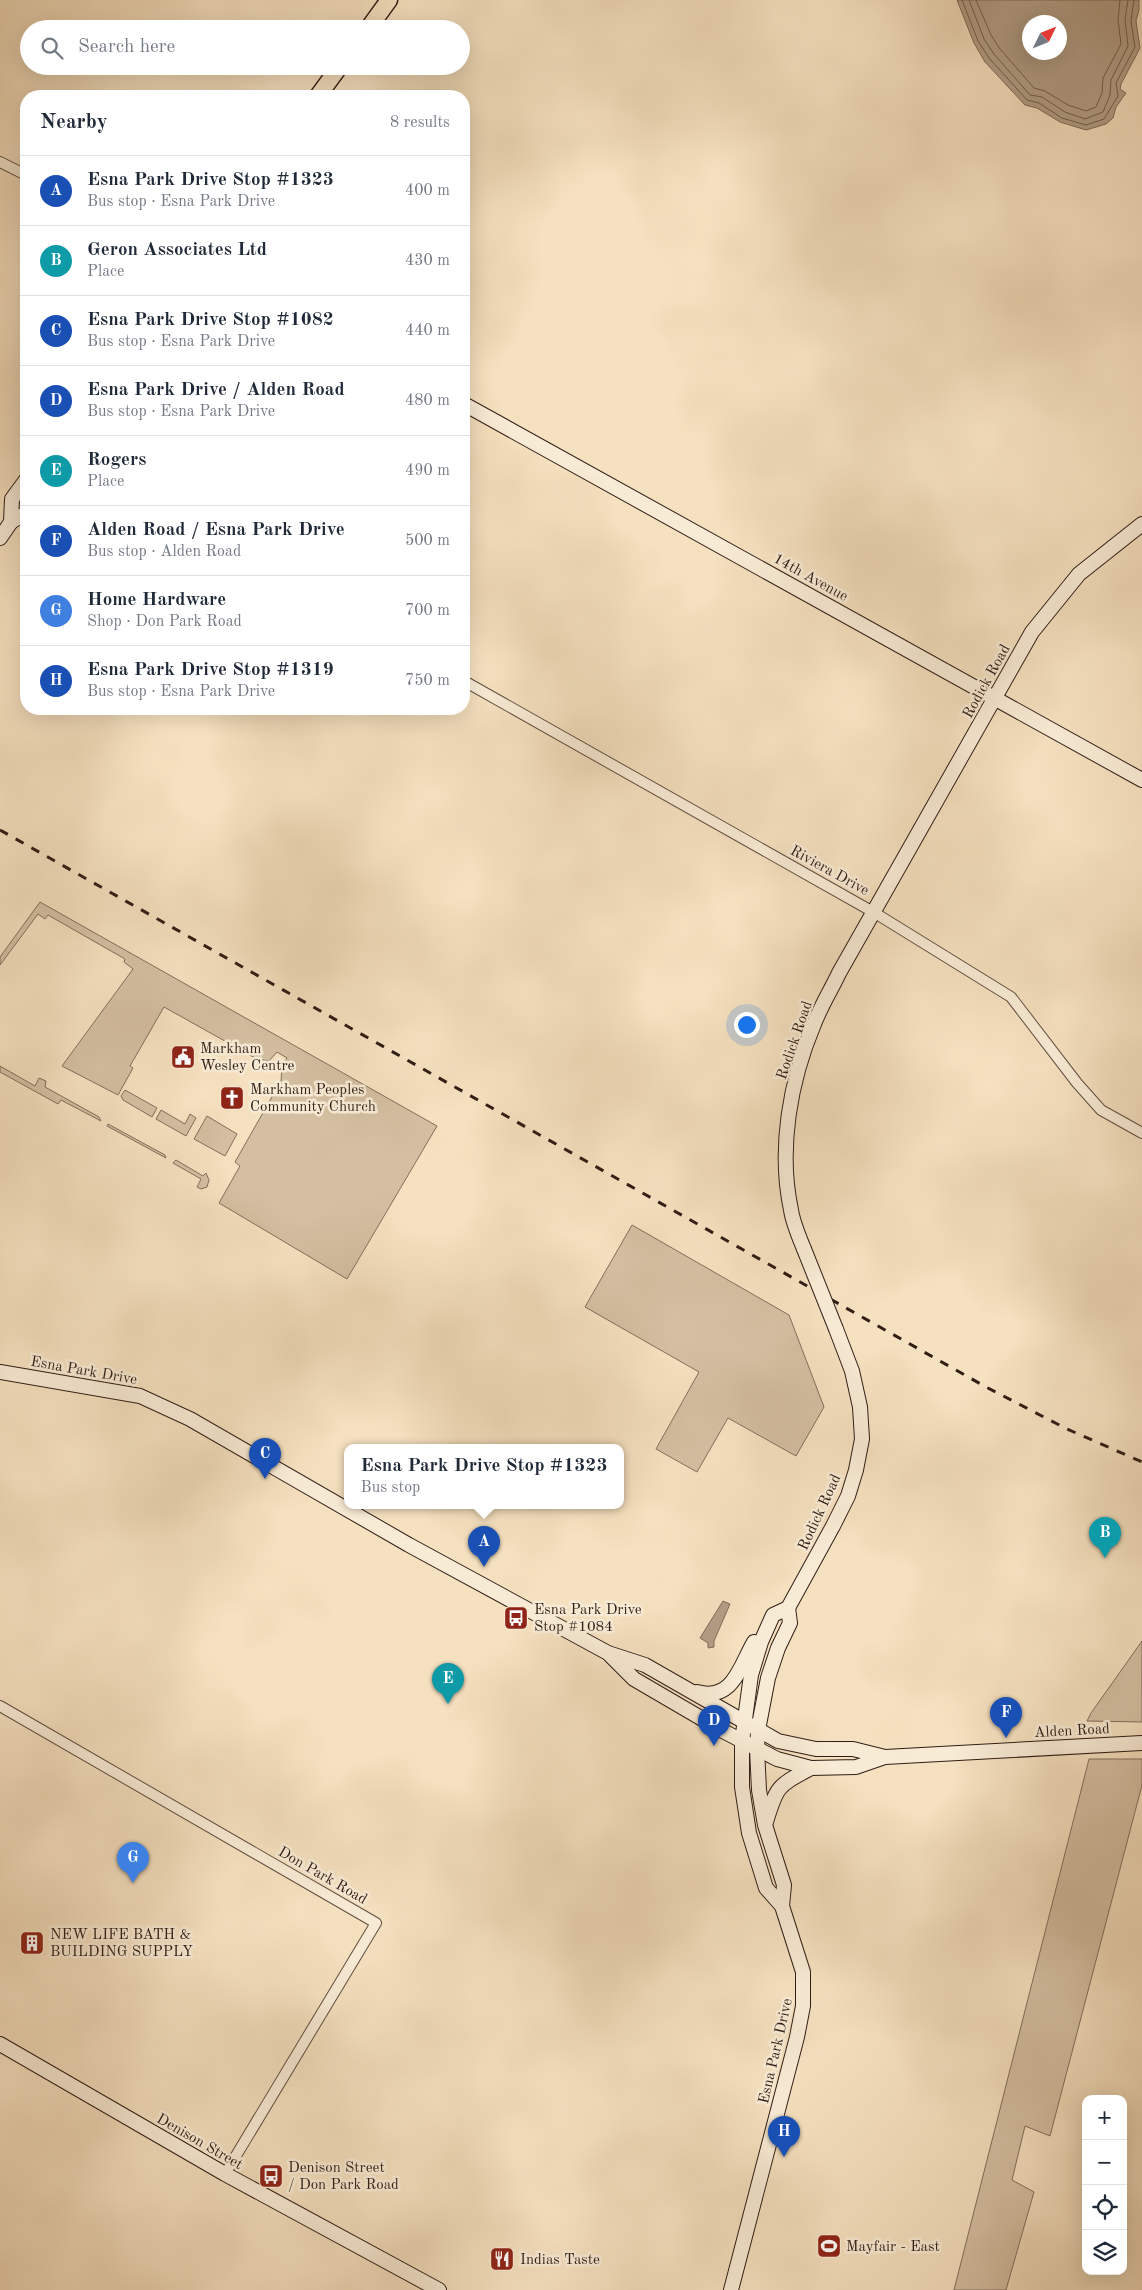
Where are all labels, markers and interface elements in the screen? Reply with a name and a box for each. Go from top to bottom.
north arrow [1022,15,1067,60]
search box [20,20,470,75]
icon: search [38,34,66,62]
text: Search here [78,38,175,57]
text: Nearby [40,112,108,133]
text: 8 results [390,115,450,131]
text: Esna Park Drive Stop #1323 [87,171,334,190]
text: A [50,183,62,199]
text: 400 m [405,183,450,199]
text: Bus stop · Esna Park Drive [87,194,275,210]
text: Geron Associates Ltd [87,241,267,260]
text: B [50,253,62,269]
text: 430 m [405,253,450,269]
text: Place [87,264,124,280]
text: Esna Park Drive Stop #1082 [87,311,334,330]
text: C [51,323,61,339]
text: 440 m [405,323,450,339]
text: Bus stop · Esna Park Drive [87,334,275,350]
text: Esna Park Drive / Alden Road [87,381,345,400]
text: D [50,393,62,409]
text: 480 m [405,393,450,409]
text: Bus stop · Esna Park Drive [87,404,275,420]
text: Rogers [87,451,146,470]
text: E [50,463,62,479]
text: 490 m [405,463,450,479]
text: Place [87,474,124,490]
text: Alden Road / Esna Park Drive [87,521,345,540]
text: F [51,533,61,549]
text: 500 m [405,533,450,549]
text: Bus stop · Alden Road [87,544,241,560]
street label: 14th Avenue [770,552,850,605]
text: Home Hardware [87,591,226,610]
text: G [50,603,62,619]
text: 700 m [405,603,450,619]
text: Shop · Don Park Road [87,614,242,630]
street label: Rodick Road [961,642,1014,721]
text: Esna Park Drive Stop #1319 [87,661,334,680]
text: H [49,673,63,689]
text: 750 m [405,673,450,689]
text: Bus stop · Esna Park Drive [87,684,275,700]
street label: Riviera Drive [787,844,871,899]
street label: Rodick Road [775,999,816,1082]
your location [734,1012,760,1038]
place label: Markham Wesley Centre [200,1042,295,1074]
public building icon: Markham Wesley Centre [170,1044,196,1070]
place label: Markham Peoples Community Church [250,1083,376,1115]
church icon: Markham Peoples Community Church [219,1085,245,1111]
street label: Esna Park Drive [29,1355,138,1388]
pin: C [249,1438,281,1479]
popup [344,1444,624,1509]
text: Esna Park Drive Stop #1323 [361,1457,607,1476]
street label: Rodick Road [796,1472,845,1553]
text: Bus stop [361,1480,420,1496]
pin: B [1089,1517,1121,1558]
pin: A [468,1526,500,1567]
place label: Esna Park Drive Stop #1084 [534,1603,642,1635]
bus stop icon: Esna Park Drive Stop #1084 [503,1605,529,1631]
pin: E [432,1663,464,1704]
pin: F [990,1697,1022,1738]
pin: D [698,1705,730,1746]
street label: Alden Road [1034,1722,1111,1741]
pin: G [117,1842,149,1883]
street label: Don Park Road [275,1845,369,1908]
place label: NEW LIFE BATH & BUILDING SUPPLY [50,1928,193,1960]
building icon: NEW LIFE BATH & BUILDING SUPPLY [19,1930,45,1956]
street label: Esna Park Drive [757,1997,796,2105]
map controls [1082,2095,1127,2275]
button: + [1082,2095,1127,2140]
street label: Denison Street [154,2112,245,2173]
pin: H [768,2116,800,2157]
button: − [1082,2140,1127,2185]
place label: Denison Street / Don Park Road [288,2161,399,2193]
bus stop icon: Denison Street / Don Park Road [258,2163,284,2189]
button: locate [1082,2185,1127,2230]
button: layers [1082,2230,1127,2275]
sports icon: Mayfair - East [816,2233,842,2259]
place label: Mayfair - East [846,2240,940,2255]
restaurant icon: Indias Taste [489,2246,515,2272]
place label: Indias Taste [520,2253,600,2268]

